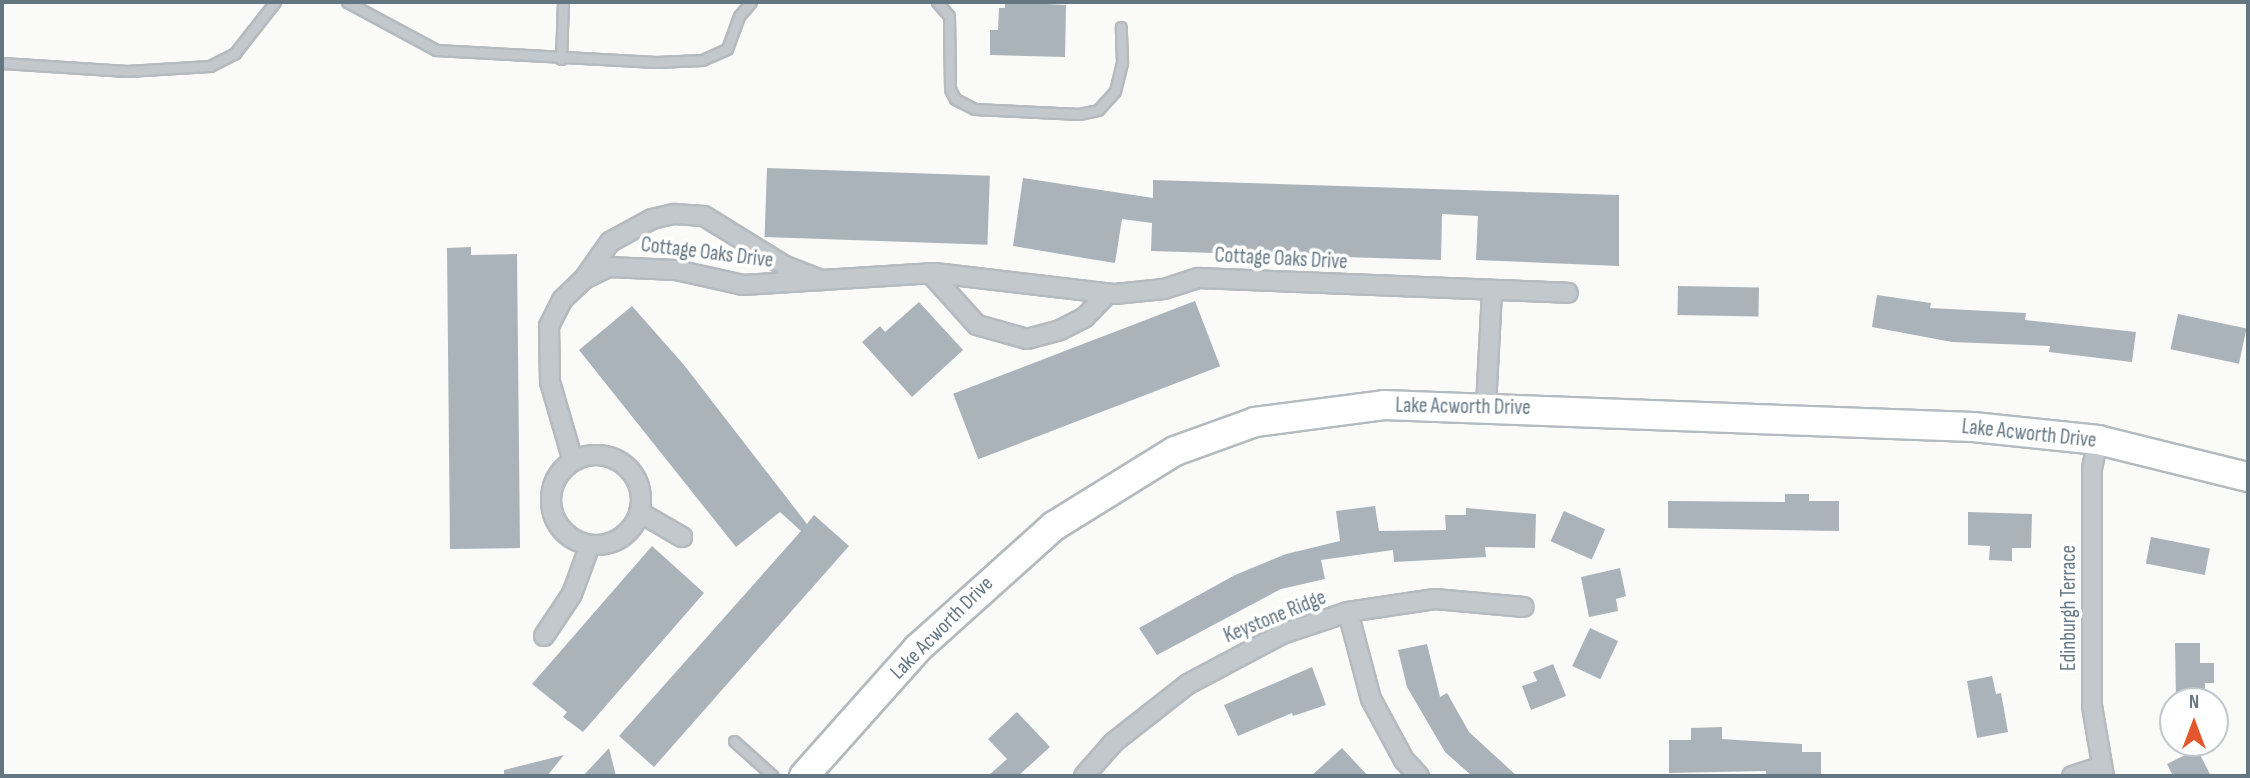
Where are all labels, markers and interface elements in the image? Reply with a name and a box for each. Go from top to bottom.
street label: Cottage Oaks Drive [639,232,775,274]
street label: Cottage Oaks Drive [1214,243,1348,275]
street label: Lake Acworth Drive [1395,393,1531,421]
street label: Lake Acworth Drive [1960,414,2098,454]
street label: Edinburgh Terrace [2056,545,2082,671]
street label: Lake Acworth Drive [885,571,999,685]
street label: Keystone Ridge [1220,585,1330,649]
north arrow [2159,687,2229,757]
text: N [2189,691,2199,714]

